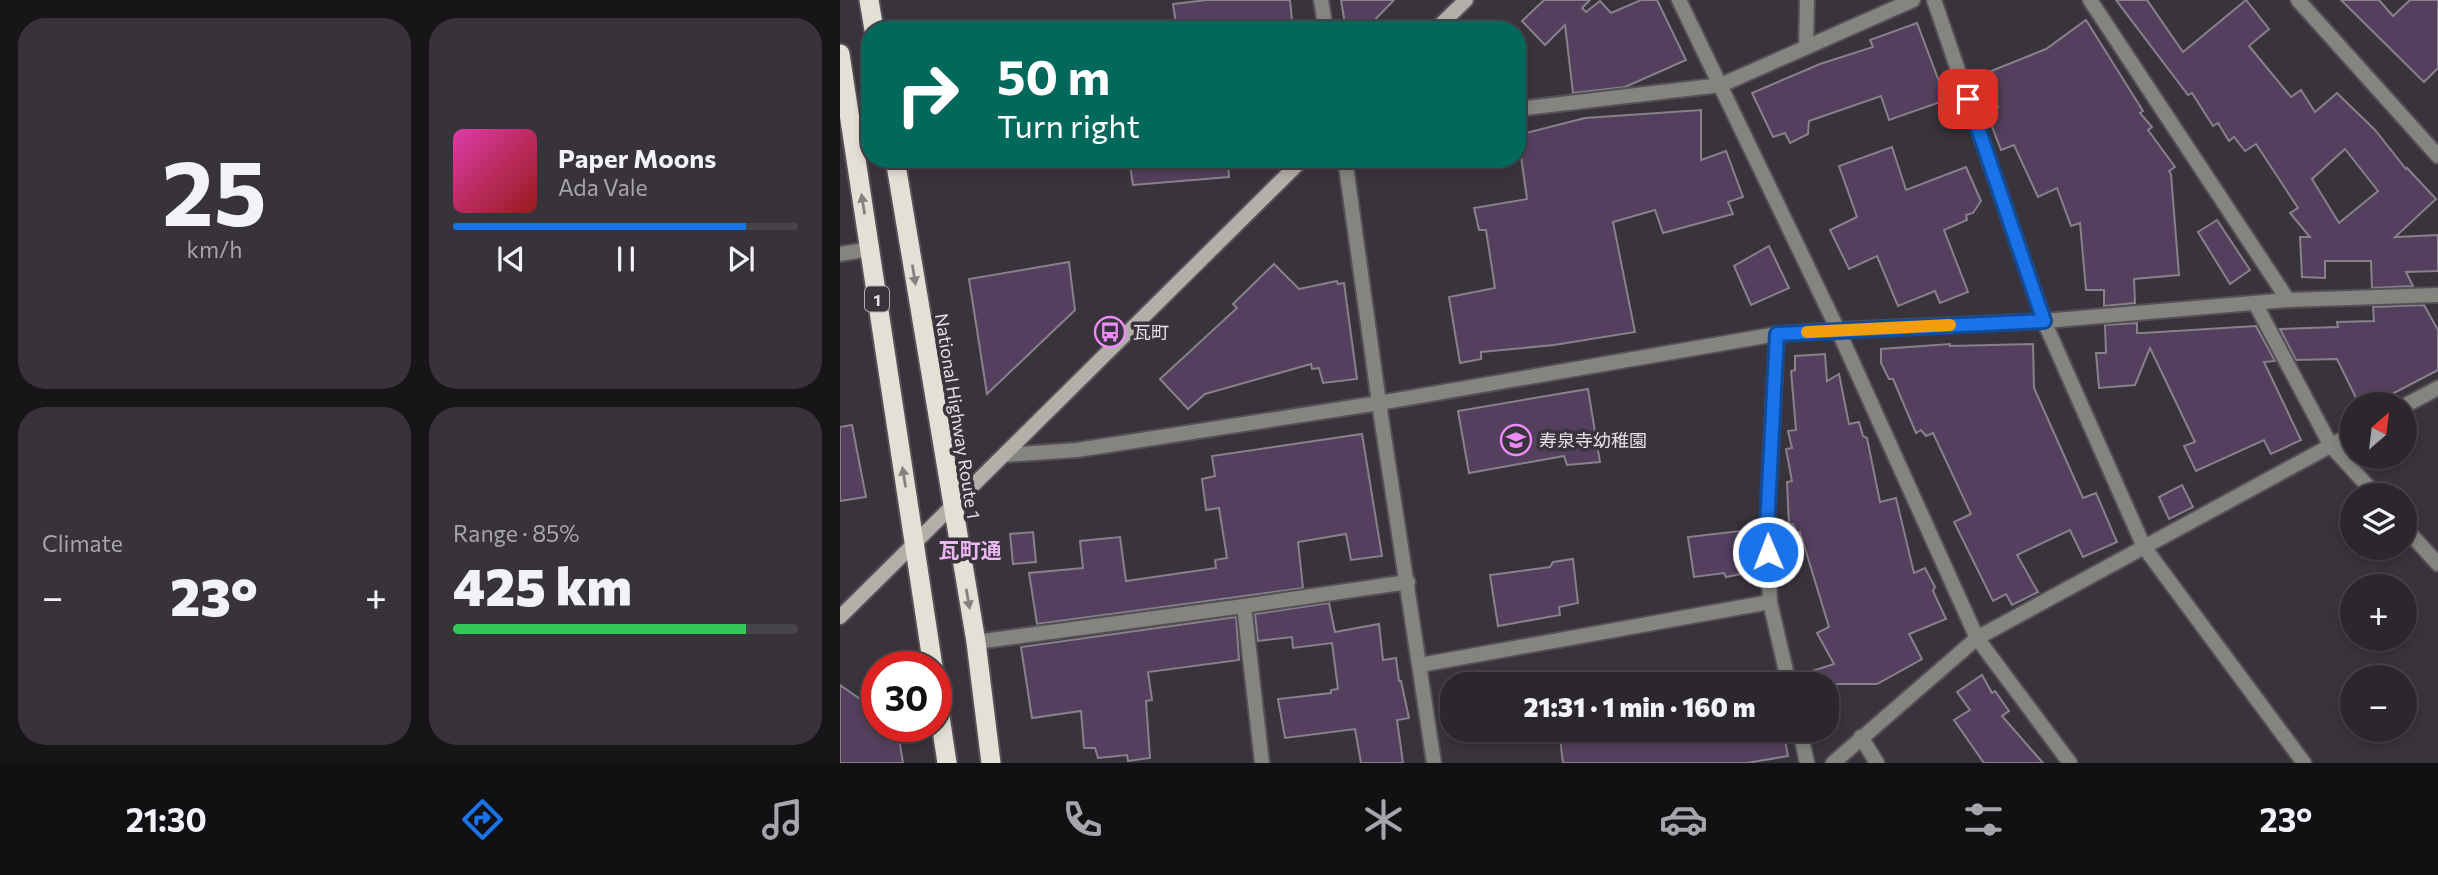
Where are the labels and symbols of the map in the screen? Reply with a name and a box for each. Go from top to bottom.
pin [1938,69,1998,129]
one-way arrow [857,192,868,214]
one-way arrow [909,264,920,286]
road number: 1 [865,286,889,312]
street label: National Highway Route 1 [931,312,985,520]
bus stop icon: 瓦町 [1093,315,1127,349]
place label: 瓦町 [1133,321,1169,343]
north arrow [2340,392,2417,469]
school or university icon: 寿泉寺幼稚園 [1499,423,1533,457]
place label: 寿泉寺幼稚園 [1539,429,1647,451]
one-way arrow [898,466,909,488]
position arrow [1731,515,1805,589]
district label: 瓦町通 [939,537,1002,562]
one-way arrow [963,588,974,610]
speed limit sign: 30 [861,651,952,742]

